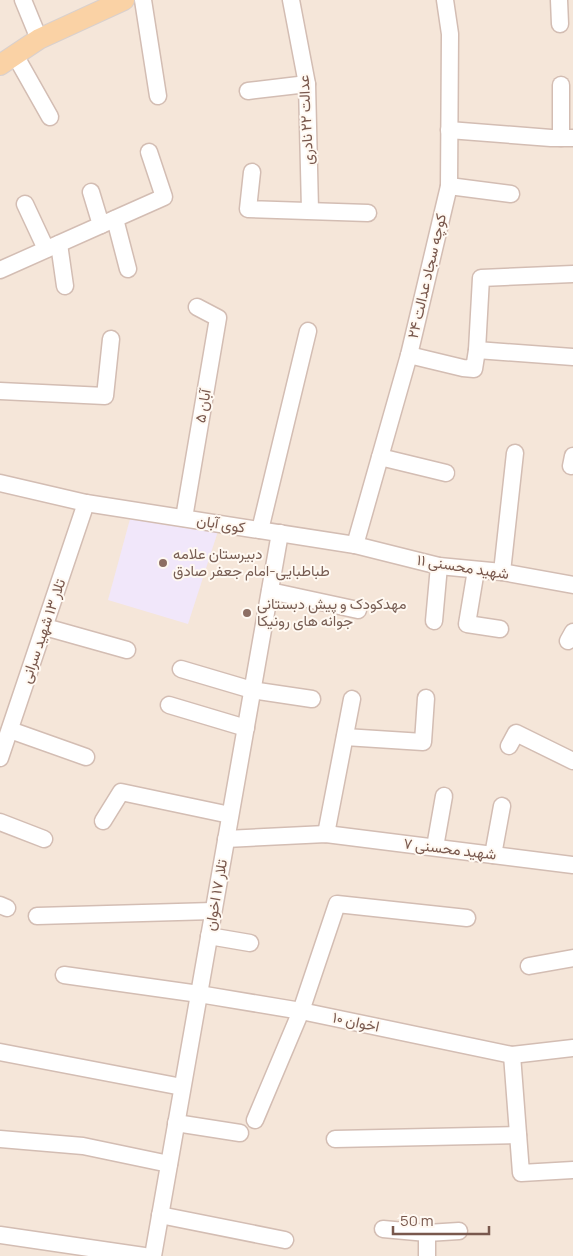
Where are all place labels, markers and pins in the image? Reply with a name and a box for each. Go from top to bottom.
place label: دبیرستان علامه طباطبایی-امام جعفر صادق [173,543,330,581]
marker: دبیرستان علامه طباطبایی-امام جعفر صادق [157,557,169,569]
place label: مهدکودک و پیش دبستانی جوانه های رونیکا [257,593,407,631]
marker: مهدکودک و پیش دبستانی جوانه های رونیکا [241,607,253,619]

